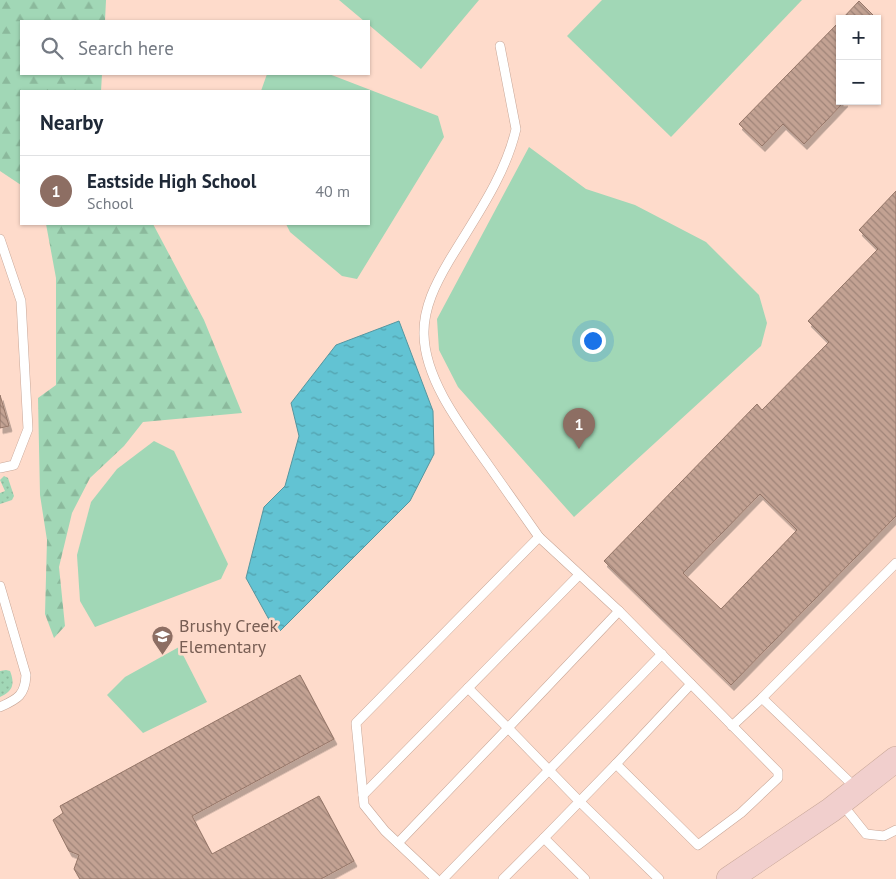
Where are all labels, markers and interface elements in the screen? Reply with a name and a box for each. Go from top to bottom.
map controls [836,15,881,105]
button: + [836,15,881,60]
search box [20,20,370,75]
icon: search [38,34,66,62]
text: Search here [78,36,174,60]
button: − [836,60,881,105]
text: Nearby [40,109,103,136]
text: Eastside High School [87,169,256,193]
text: 1 [51,181,61,201]
text: 40 m [315,181,350,201]
text: School [87,193,133,213]
your location [580,328,606,354]
pin: 1 [563,408,595,449]
place label: Brushy Creek Elementary [179,614,278,658]
school or university icon: Brushy Creek Elementary [151,624,175,655]

